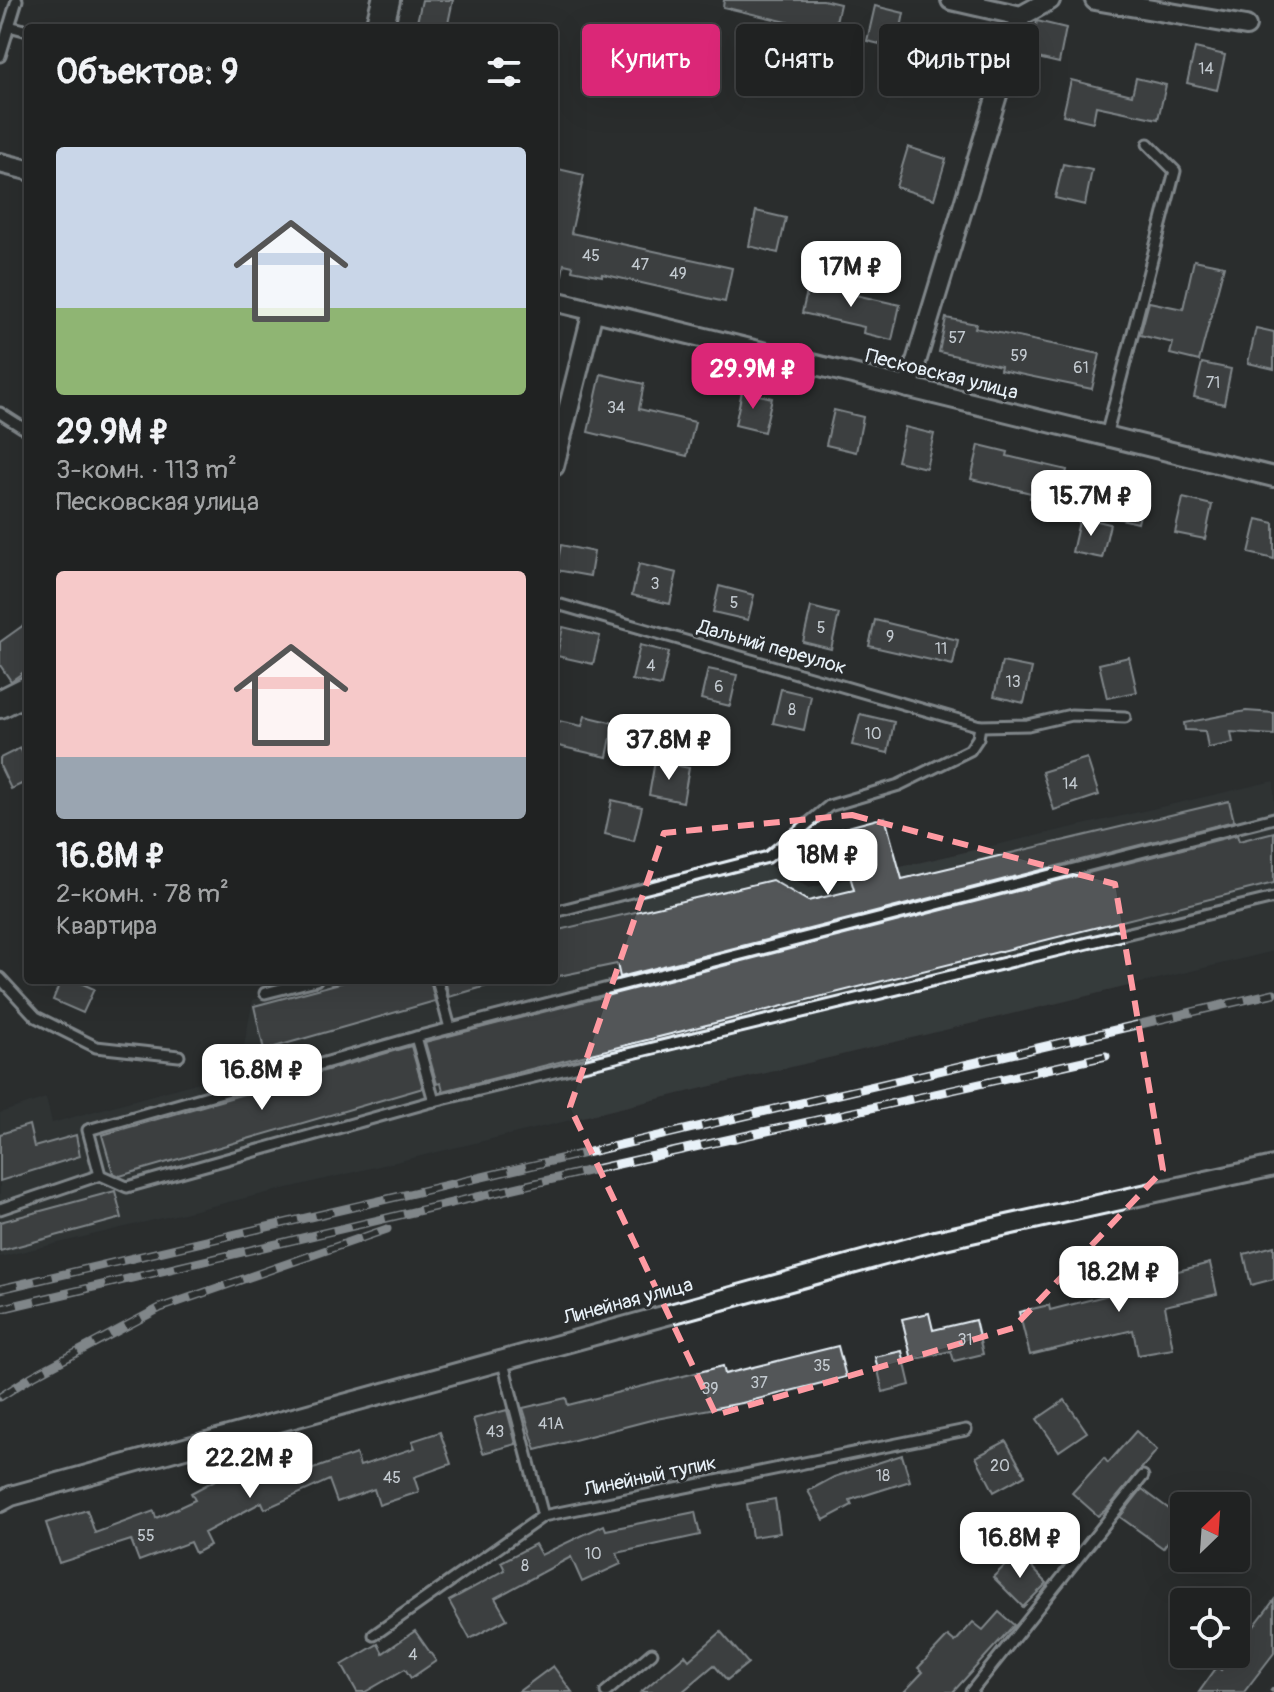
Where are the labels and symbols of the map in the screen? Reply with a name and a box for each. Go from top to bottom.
house number: 14 [1198,59,1214,79]
pin: 17M ₽ [795,241,907,309]
house number: 45 [582,246,600,266]
house number: 47 [631,255,649,275]
house number: 49 [669,264,687,284]
house number: 57 [948,328,966,348]
pin: 29.9M ₽ [679,343,827,411]
street label: Песковская улица [863,343,1021,405]
house number: 59 [1011,346,1027,366]
house number: 61 [1073,358,1089,378]
house number: 71 [1206,373,1220,393]
house number: 34 [607,398,625,418]
pin: 15.7M ₽ [1017,470,1165,538]
house number: 3 [651,574,660,594]
house number: 5 [730,593,738,613]
street label: Дальний переулок [694,614,849,680]
house number: 5 [817,618,825,638]
house number: 9 [886,627,894,647]
house number: 11 [935,639,947,659]
house number: 4 [646,656,656,676]
house number: 13 [1005,672,1021,692]
house number: 6 [714,677,724,697]
house number: 8 [788,700,796,720]
pin: 37.8M ₽ [595,714,743,782]
house number: 10 [864,724,882,744]
house number: 14 [1062,774,1078,794]
pin: 18M ₽ [772,829,884,897]
pin: 16.8M ₽ [188,1044,336,1112]
pin: 18.2M ₽ [1045,1246,1193,1314]
street label: Линейная улица [559,1272,696,1331]
house number: 31 [957,1330,973,1350]
house number: 35 [813,1356,831,1376]
house number: 37 [750,1373,768,1393]
house number: 39 [701,1379,719,1399]
house number: 41А [538,1414,564,1434]
house number: 43 [486,1422,504,1442]
pin: 22.2M ₽ [176,1432,324,1500]
street label: Линейный тупик [580,1450,719,1502]
house number: 20 [990,1456,1010,1476]
house number: 18 [876,1466,890,1486]
house number: 45 [383,1468,401,1488]
north arrow [1170,1492,1250,1572]
pin: 16.8M ₽ [946,1512,1094,1580]
house number: 55 [137,1526,155,1546]
house number: 10 [584,1544,602,1564]
house number: 8 [521,1556,529,1576]
house number: 4 [408,1645,418,1665]

